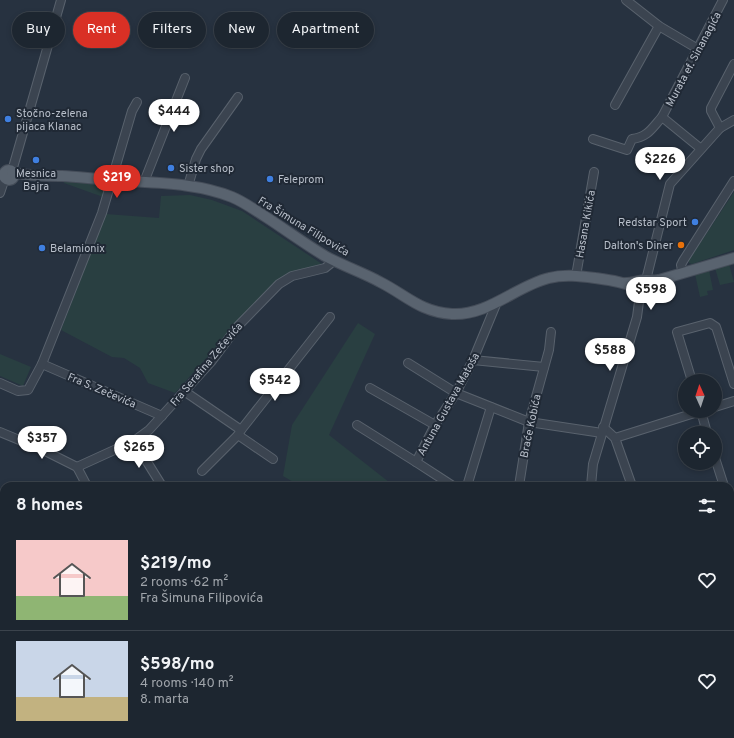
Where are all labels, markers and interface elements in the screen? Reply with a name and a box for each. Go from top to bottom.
street label: Murata ef. Sinanagića [663,9,725,109]
chip: Buy [12,12,65,48]
chip: Rent [73,12,130,48]
chip: Filters [138,12,206,48]
chip: New [214,12,269,48]
chip: Apartment [277,12,374,48]
pin: $444 [150,99,198,133]
text: $444 [158,104,190,120]
place label: Stočno-zelena pijaca Klanac [16,107,88,134]
marker: Stočno-zelena pijaca Klanac [3,114,13,124]
pin: $226 [636,147,684,181]
text: $226 [644,152,676,168]
marker: Mesnica Bajra [31,155,41,165]
place label: Sister shop [179,162,234,176]
marker: Sister shop [166,163,176,173]
pin: $219 [93,165,141,199]
place label: Mesnica Bajra [16,167,56,194]
text: $219 [103,170,131,186]
place label: Feleprom [278,173,324,187]
marker: Feleprom [265,174,275,184]
street label: Hasana Kikića [573,189,599,259]
street label: Fra Šimuna Filipovića [255,193,352,260]
place label: Redstar Sport [618,216,687,230]
marker: Redstar Sport [690,217,700,227]
place label: Dalton's Diner [604,239,674,253]
marker: Dalton's Diner [676,240,686,250]
place label: Belamionix [50,242,105,256]
marker: Belamionix [37,243,47,253]
pin: $598 [627,277,675,311]
text: $598 [635,282,667,298]
street label: Fra Serafina Zečevića [168,320,246,409]
pin: $588 [586,338,634,372]
text: $588 [594,343,626,359]
street label: Antuna Gustava Matoša [415,350,483,458]
pin: $542 [251,368,299,402]
street label: Fra S. Zečevića [65,370,138,412]
text: $542 [259,373,291,389]
north arrow [678,374,722,418]
map controls [678,374,722,470]
street label: Braće Kobića [517,393,545,459]
pin: $357 [18,426,66,460]
button: locate [678,426,722,470]
text: $357 [27,431,57,447]
pin: $265 [115,435,163,469]
text: $265 [123,440,155,456]
text: 8 homes [16,495,83,517]
icon: filters [696,495,718,517]
text: $219/mo [140,553,211,575]
icon: home [48,556,96,604]
icon: heart [696,569,718,591]
text: 2 rooms · 62 m² [140,575,228,591]
text: Fra Šimuna Filipovića [140,591,263,607]
text: $598/mo [140,654,214,676]
icon: home [48,657,96,705]
icon: heart [696,670,718,692]
text: 4 rooms · 140 m² [140,676,234,692]
text: 8. marta [140,692,189,708]

